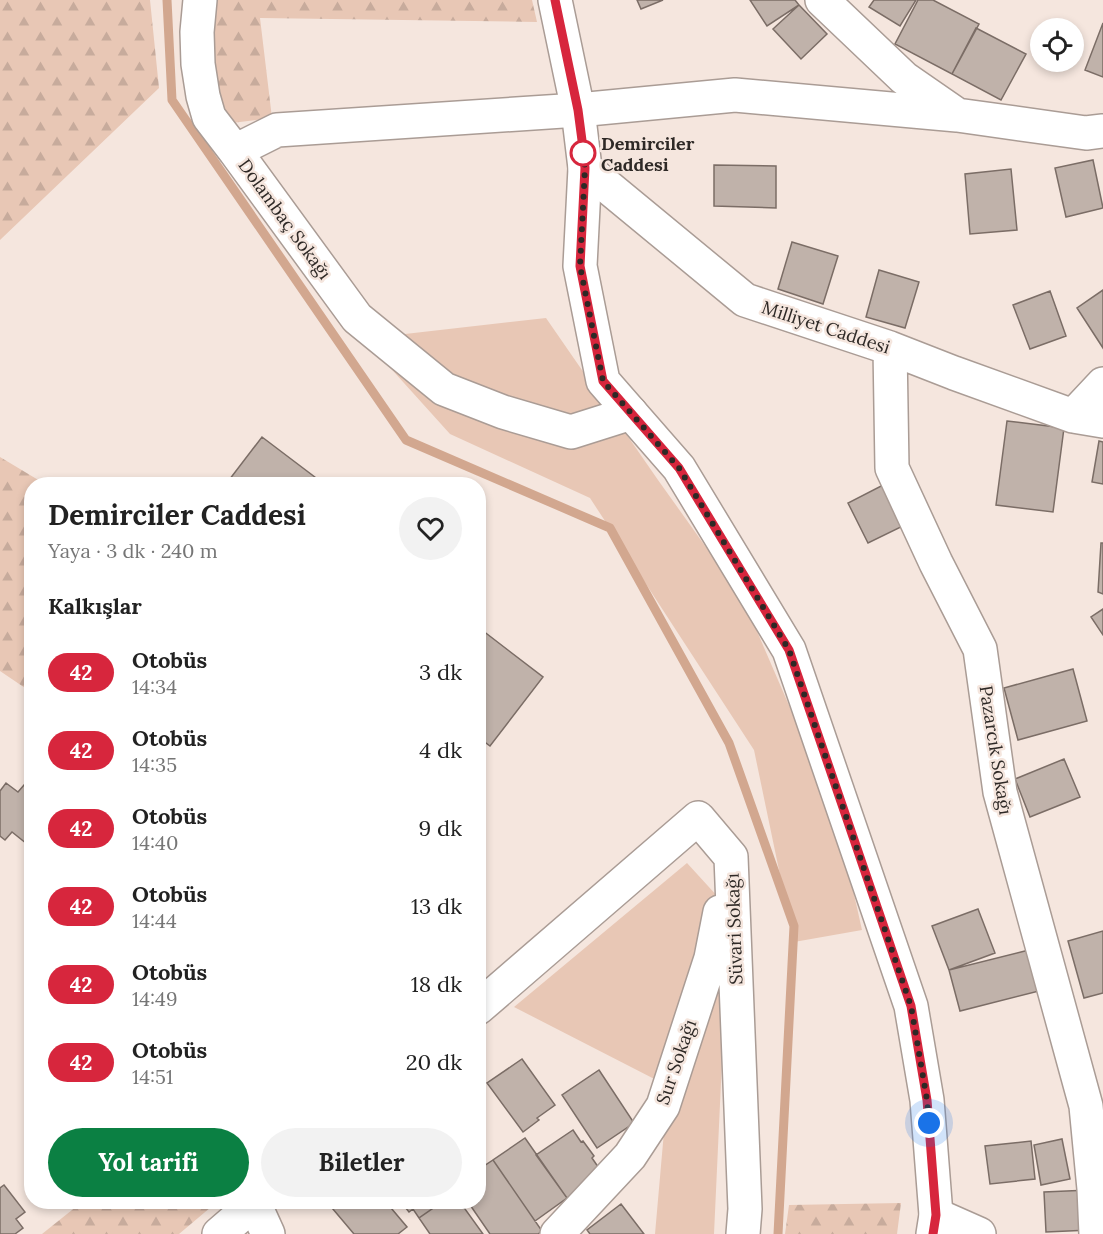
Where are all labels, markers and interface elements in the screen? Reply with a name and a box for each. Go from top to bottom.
map controls [1030,18,1084,72]
button: locate [1030,18,1084,72]
place label: Demirciler Caddesi [601,132,695,176]
marker: Demirciler Caddesi [570,140,596,166]
street label: Dolambaç Sokağı [234,154,336,284]
street label: Milliyet Caddesi [759,295,893,359]
text: Demirciler Caddesi [48,497,306,533]
button: heart [399,497,462,560]
text: Yaya · 3 dk · 240 m [48,538,218,563]
text: Kalkışlar [48,592,142,620]
text: Otobüs [132,646,207,674]
text: 3 dk [419,658,462,686]
text: 42 [70,659,92,686]
text: 14:34 [132,674,177,699]
street label: Pazarcık Sokağı [974,684,1018,816]
text: Otobüs [132,724,207,752]
text: 4 dk [419,736,462,764]
text: 42 [70,737,92,764]
text: 14:35 [132,752,177,777]
text: Otobüs [132,802,207,830]
text: 9 dk [419,814,462,842]
text: 42 [70,815,92,842]
text: 14:40 [132,830,178,855]
street label: Süvari Sokağı [721,873,747,985]
text: Otobüs [132,880,207,908]
text: 13 dk [411,892,462,920]
text: 42 [70,893,92,920]
text: 14:44 [132,908,177,933]
text: Otobüs [132,958,207,986]
text: 18 dk [411,970,462,998]
text: 42 [70,971,92,998]
text: 14:49 [132,986,178,1011]
street label: Sur Sokağı [651,1016,701,1108]
text: Otobüs [132,1036,207,1064]
text: 20 dk [406,1048,462,1076]
text: 42 [70,1049,92,1076]
text: 14:51 [132,1064,173,1089]
your location [914,1108,944,1138]
button: Yol tarifi [48,1128,249,1197]
button: Biletler [261,1128,462,1197]

